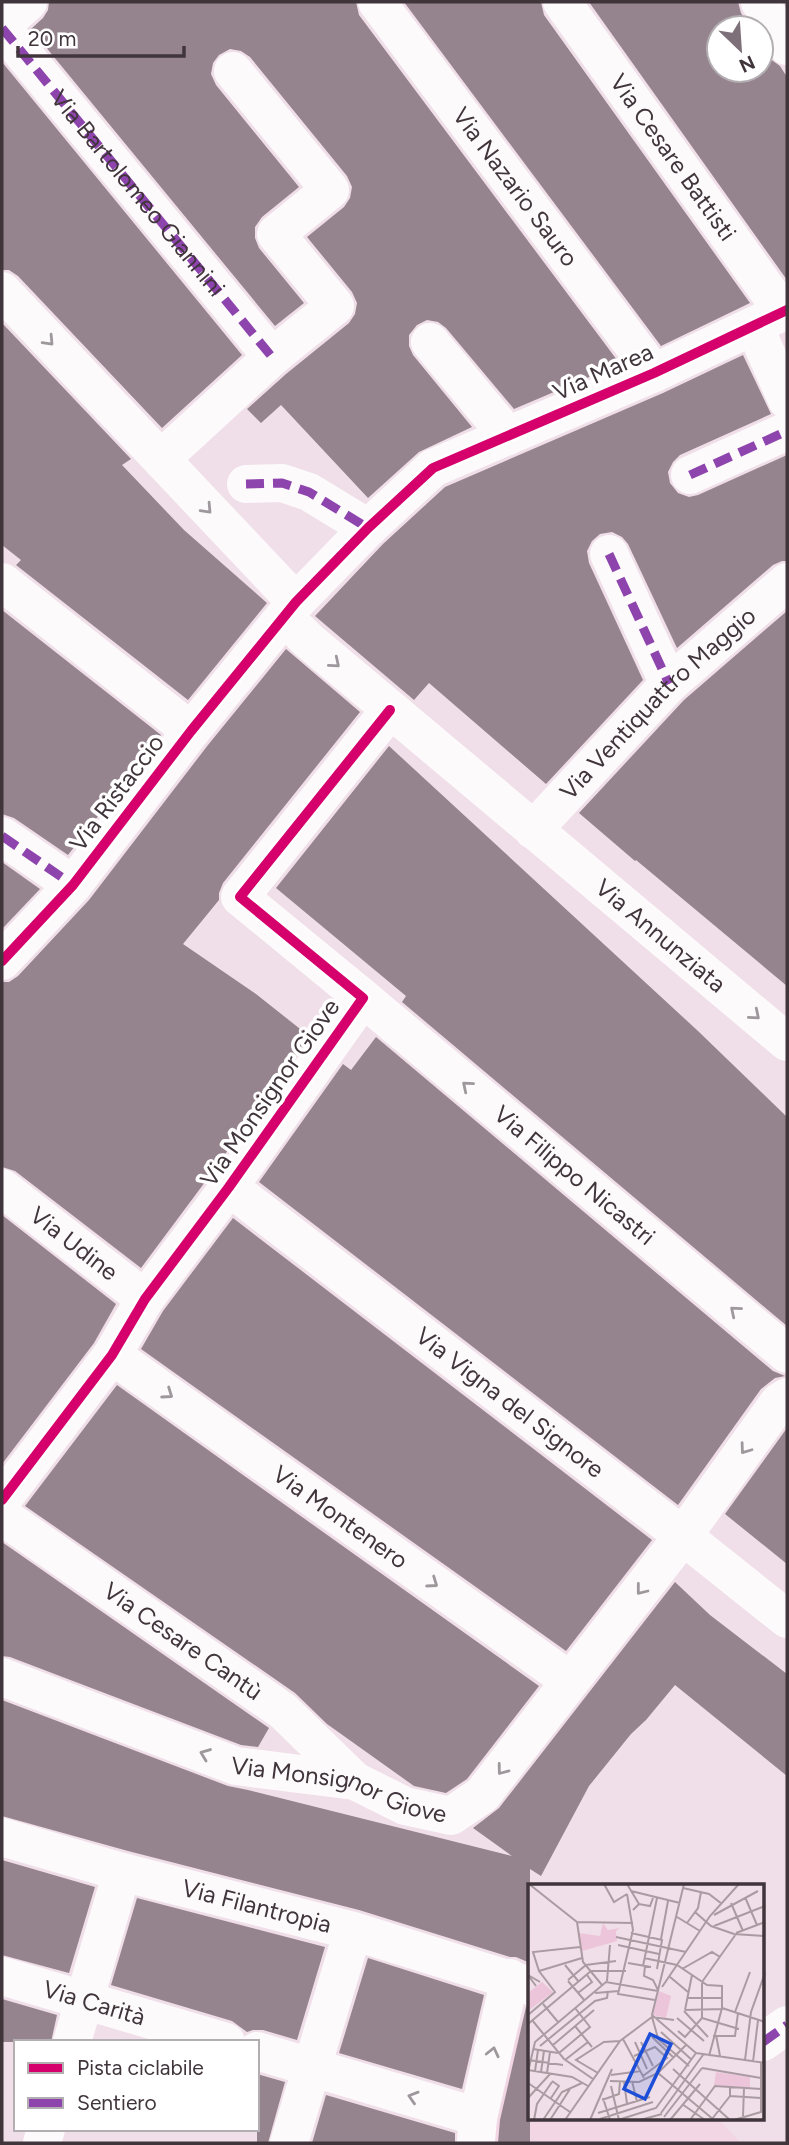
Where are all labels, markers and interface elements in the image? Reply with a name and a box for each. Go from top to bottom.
scale bar [18,14,184,58]
north arrow [705,14,775,84]
text: 20 m [28,26,76,51]
text: N [735,50,758,77]
street label: Via Cesare Battisti [604,68,743,246]
street label: Via Bartolomeo Giannini [45,84,231,302]
street label: Via Nazario Sauro [447,101,584,272]
one-way arrow [40,332,53,345]
street label: Via Marea [548,337,657,406]
one-way arrow [199,501,212,514]
street label: Via Ventiquattro Maggio [554,601,761,806]
one-way arrow [328,655,340,668]
street label: Via Ristaccio [63,729,170,857]
street label: Via Annunziata [590,873,732,998]
street label: Via Monsignor Giove [194,993,345,1192]
one-way arrow [746,1007,759,1019]
one-way arrow [462,1081,474,1094]
street label: Via Filippo Nicastri [488,1099,661,1251]
street label: Via Udine [24,1200,124,1287]
one-way arrow [730,1306,743,1319]
street label: Via Vigna del Signore [410,1321,610,1484]
one-way arrow [160,1386,172,1399]
one-way arrow [741,1441,753,1454]
street label: Via Montenero [267,1459,414,1575]
one-way arrow [425,1575,438,1587]
street label: Via Cesare Cantù [98,1576,268,1706]
one-way arrow [636,1582,649,1594]
one-way arrow [199,1748,212,1762]
street label: Via Monsignor Giove [229,1751,450,1829]
one-way arrow [497,1762,510,1774]
street label: Via Filantropia [179,1873,335,1939]
inset map [528,1884,764,2120]
street label: Via Carità [40,1974,149,2031]
legend [14,2040,259,2131]
one-way arrow [485,2046,500,2058]
text: Pista ciclabile [77,2055,204,2080]
text: Sentiero [77,2090,157,2115]
one-way arrow [407,2091,419,2106]

